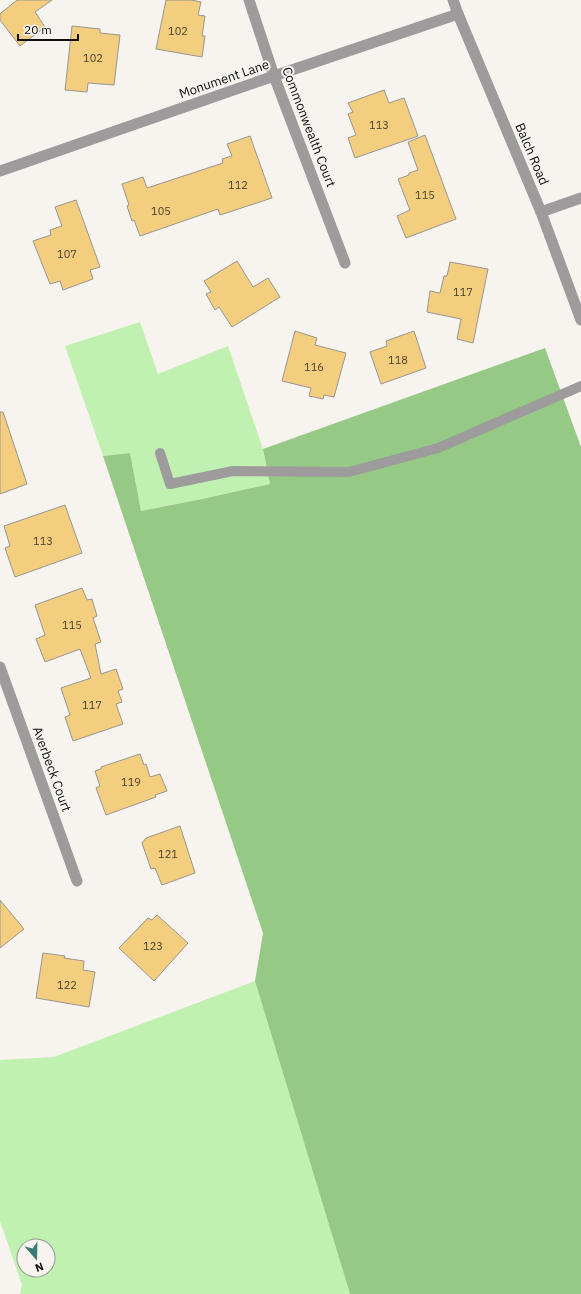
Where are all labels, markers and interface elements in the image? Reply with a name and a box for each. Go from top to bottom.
scale bar [18,16,78,42]
text: 20 m [24,22,52,37]
house number: 102 [168,24,188,38]
house number: 102 [83,51,103,65]
street label: Monument Lane [177,56,271,102]
street label: Commonwealth Court [278,65,340,189]
house number: 113 [369,118,389,132]
street label: Balch Road [511,120,553,188]
house number: 112 [228,178,248,192]
house number: 115 [415,188,435,202]
house number: 105 [151,204,171,218]
house number: 107 [57,247,77,261]
house number: 117 [453,285,473,299]
house number: 118 [388,353,408,367]
house number: 116 [304,360,324,374]
house number: 113 [33,534,53,548]
house number: 115 [62,618,82,632]
house number: 117 [82,698,102,712]
street label: Averbeck Court [29,724,75,814]
house number: 119 [121,775,141,789]
house number: 121 [158,847,178,861]
house number: 123 [143,939,163,953]
house number: 122 [57,978,77,992]
north arrow [16,1238,56,1278]
text: N [33,1259,46,1275]

